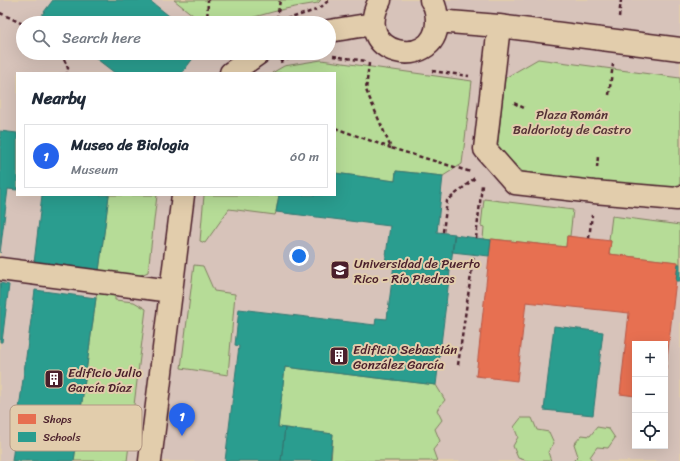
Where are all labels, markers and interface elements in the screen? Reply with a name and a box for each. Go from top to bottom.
search box [16,16,336,60]
text: Search here [62,25,141,51]
icon: search [30,27,52,49]
text: Nearby [32,83,86,113]
park label: Plaza Román Baldorioty de Castro [513,103,632,141]
text: Museo de Biologia [71,132,189,158]
text: 1 [43,145,49,168]
text: 60 m [290,145,319,168]
text: Museum [71,158,118,181]
your location [289,246,309,266]
place label: Universidad de Puerto Rico - Río Piedras [354,252,480,290]
school or university icon: Universidad de Puerto Rico - Río Piedras [329,259,351,281]
place label: Edificio Sebastián González García [353,338,457,376]
map controls [632,341,668,449]
button: + [632,341,668,377]
building icon: Edificio Sebastián González García [328,345,350,367]
place label: Edificio Julio García Díaz [68,361,143,399]
building icon: Edificio Julio García Díaz [43,368,65,390]
button: − [632,377,668,413]
pin: 1 [169,403,195,436]
legend [10,405,142,451]
text: Shops [43,410,72,429]
button: locate [632,413,668,449]
text: Schools [43,428,81,447]

